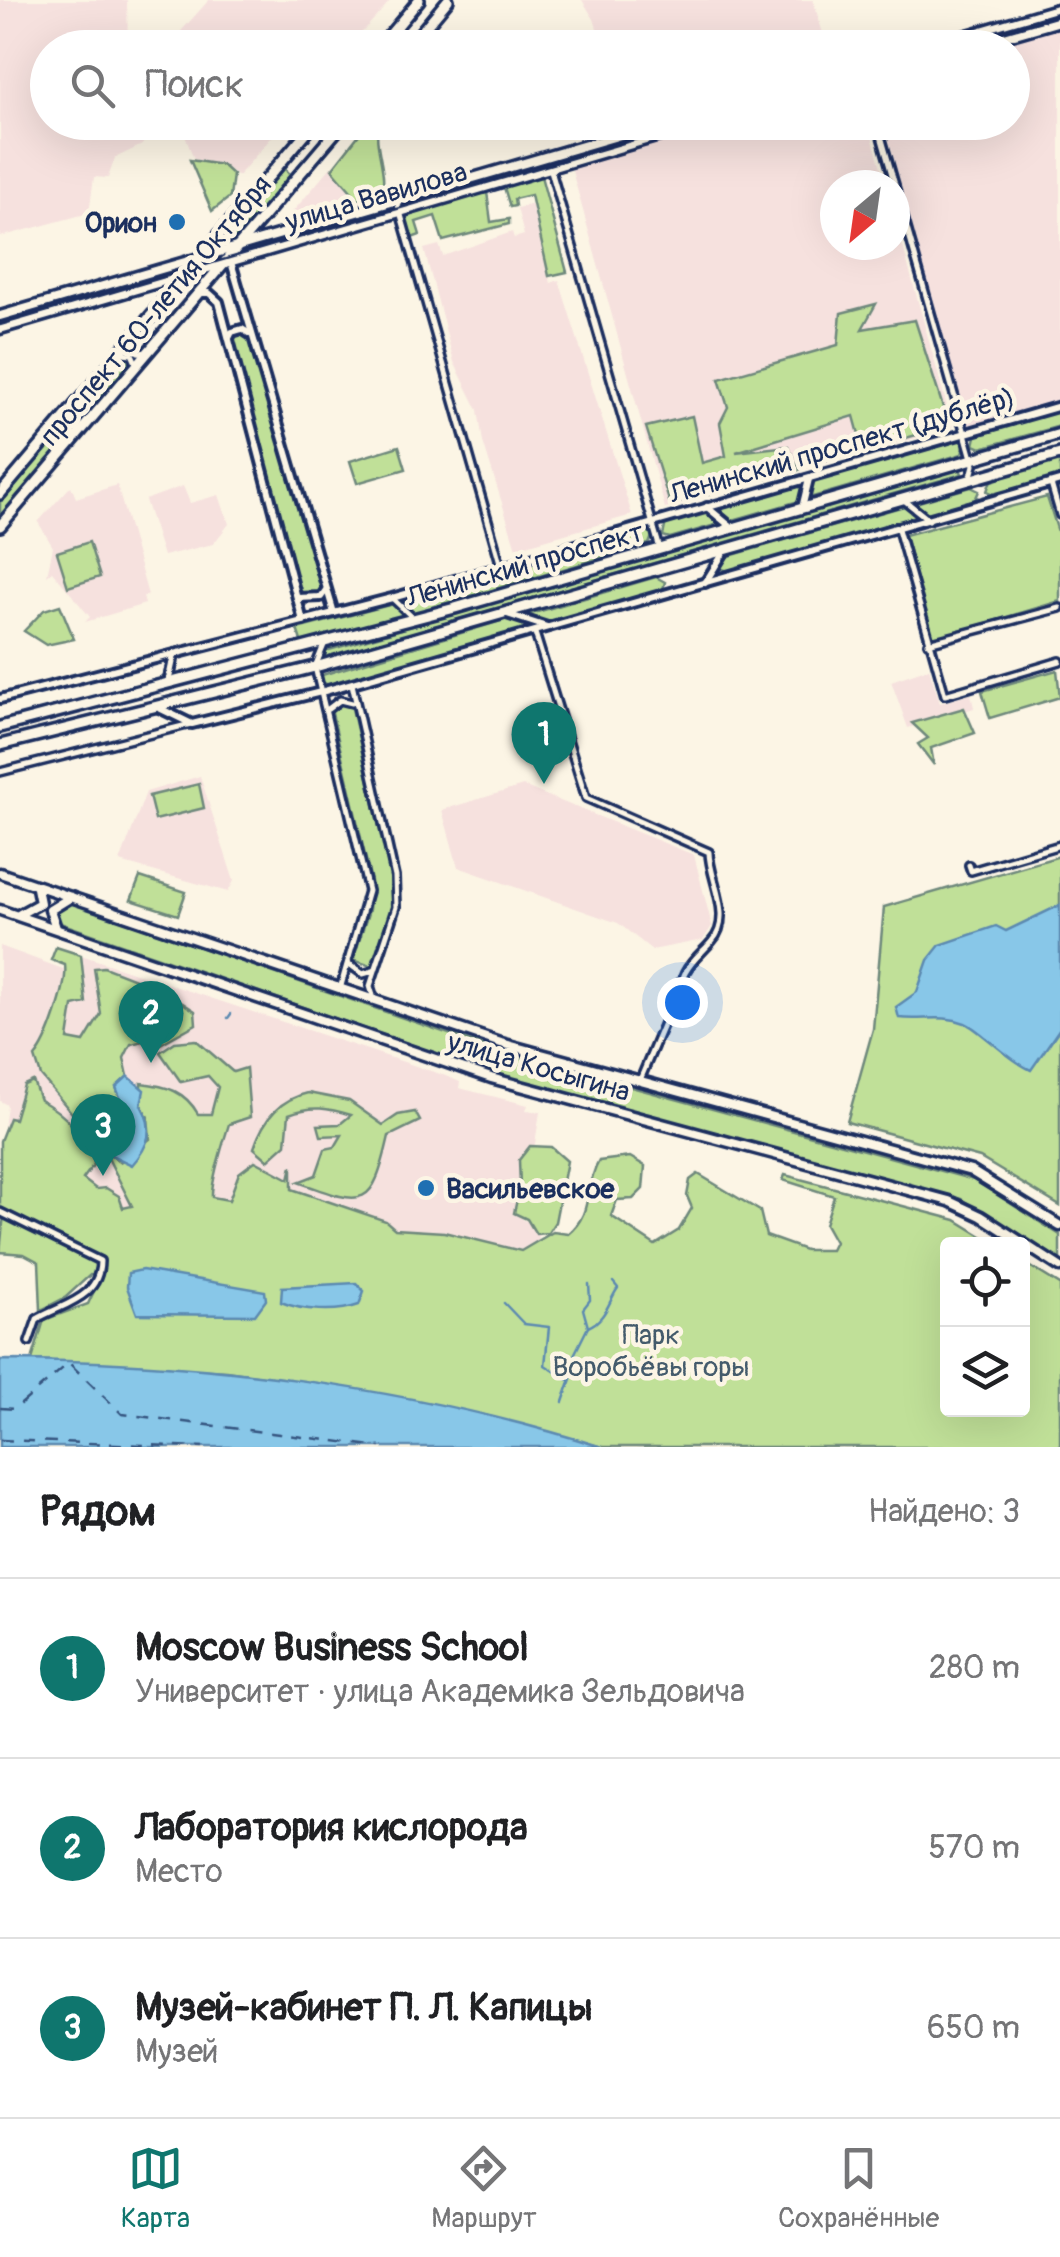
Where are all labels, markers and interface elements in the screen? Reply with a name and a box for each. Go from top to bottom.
search box [30,30,1030,140]
icon: search [65,58,120,113]
text: Поиск [145,61,244,109]
street label: улица Вавилова [281,155,471,240]
street label: проспект 60-летия Октября [33,168,280,454]
north arrow [820,170,910,260]
place label: Орион [85,206,157,241]
marker: Орион [166,211,188,233]
street label: Ленинский проспект (дублёр) [665,380,1019,513]
street label: Ленинский проспект [402,515,648,616]
pin: 1 [512,702,576,784]
your location [657,977,708,1028]
pin: 2 [118,980,184,1063]
street label: улица Косыгина [442,1024,634,1110]
pin: 3 [70,1094,136,1176]
place label: Васильевское [446,1172,615,1207]
marker: Васильевское [415,1177,437,1199]
map controls [940,1237,1030,1417]
button: locate [940,1237,1030,1327]
park label: Парк Воробьёвы горы [553,1318,749,1385]
button: layers [940,1327,1030,1417]
text: Рядом [40,1486,156,1538]
text: Найдено: 3 [868,1492,1020,1532]
text: Moscow Business School [135,1624,529,1672]
text: 1 [66,1648,79,1688]
text: 280 m [929,1648,1020,1688]
text: Университет · улица Академика Зельдовича [135,1672,745,1712]
text: Лаборатория кислорода [135,1804,528,1852]
text: 2 [64,1828,81,1868]
text: 570 m [929,1828,1020,1868]
text: Место [135,1852,223,1892]
text: Музей-кабинет П. Л. Капицы [135,1984,593,2032]
text: 3 [64,2008,81,2048]
text: 650 m [927,2008,1020,2048]
text: Музей [135,2032,218,2072]
tab: Карта [121,2141,190,2236]
tab: Маршрут [431,2141,537,2236]
tab: Сохранённые [778,2141,939,2236]

